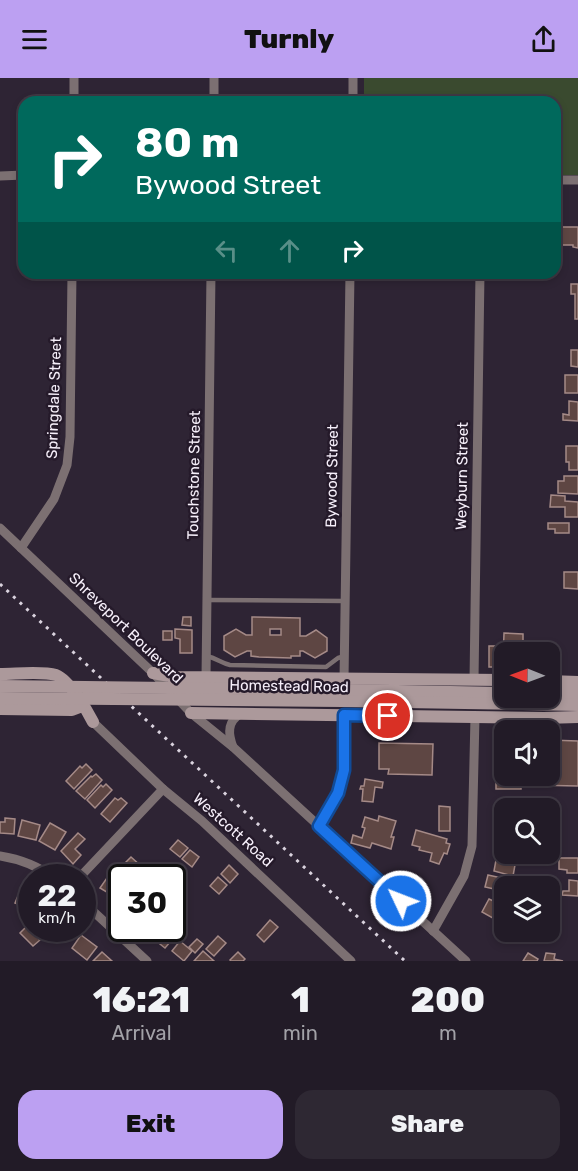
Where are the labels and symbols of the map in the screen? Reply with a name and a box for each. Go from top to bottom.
street label: Springdale Street [43,337,65,459]
street label: Touchstone Street [184,410,204,540]
street label: Weyburn Street [452,422,472,530]
street label: Bywood Street [322,424,342,528]
street label: Shreveport Boulevard [65,569,187,687]
north arrow [494,642,560,708]
street label: Homestead Road [229,676,349,696]
pin [362,690,413,741]
street label: Westcott Road [189,789,277,871]
speed limit sign: 30 [108,864,186,942]
position arrow [369,869,433,933]

